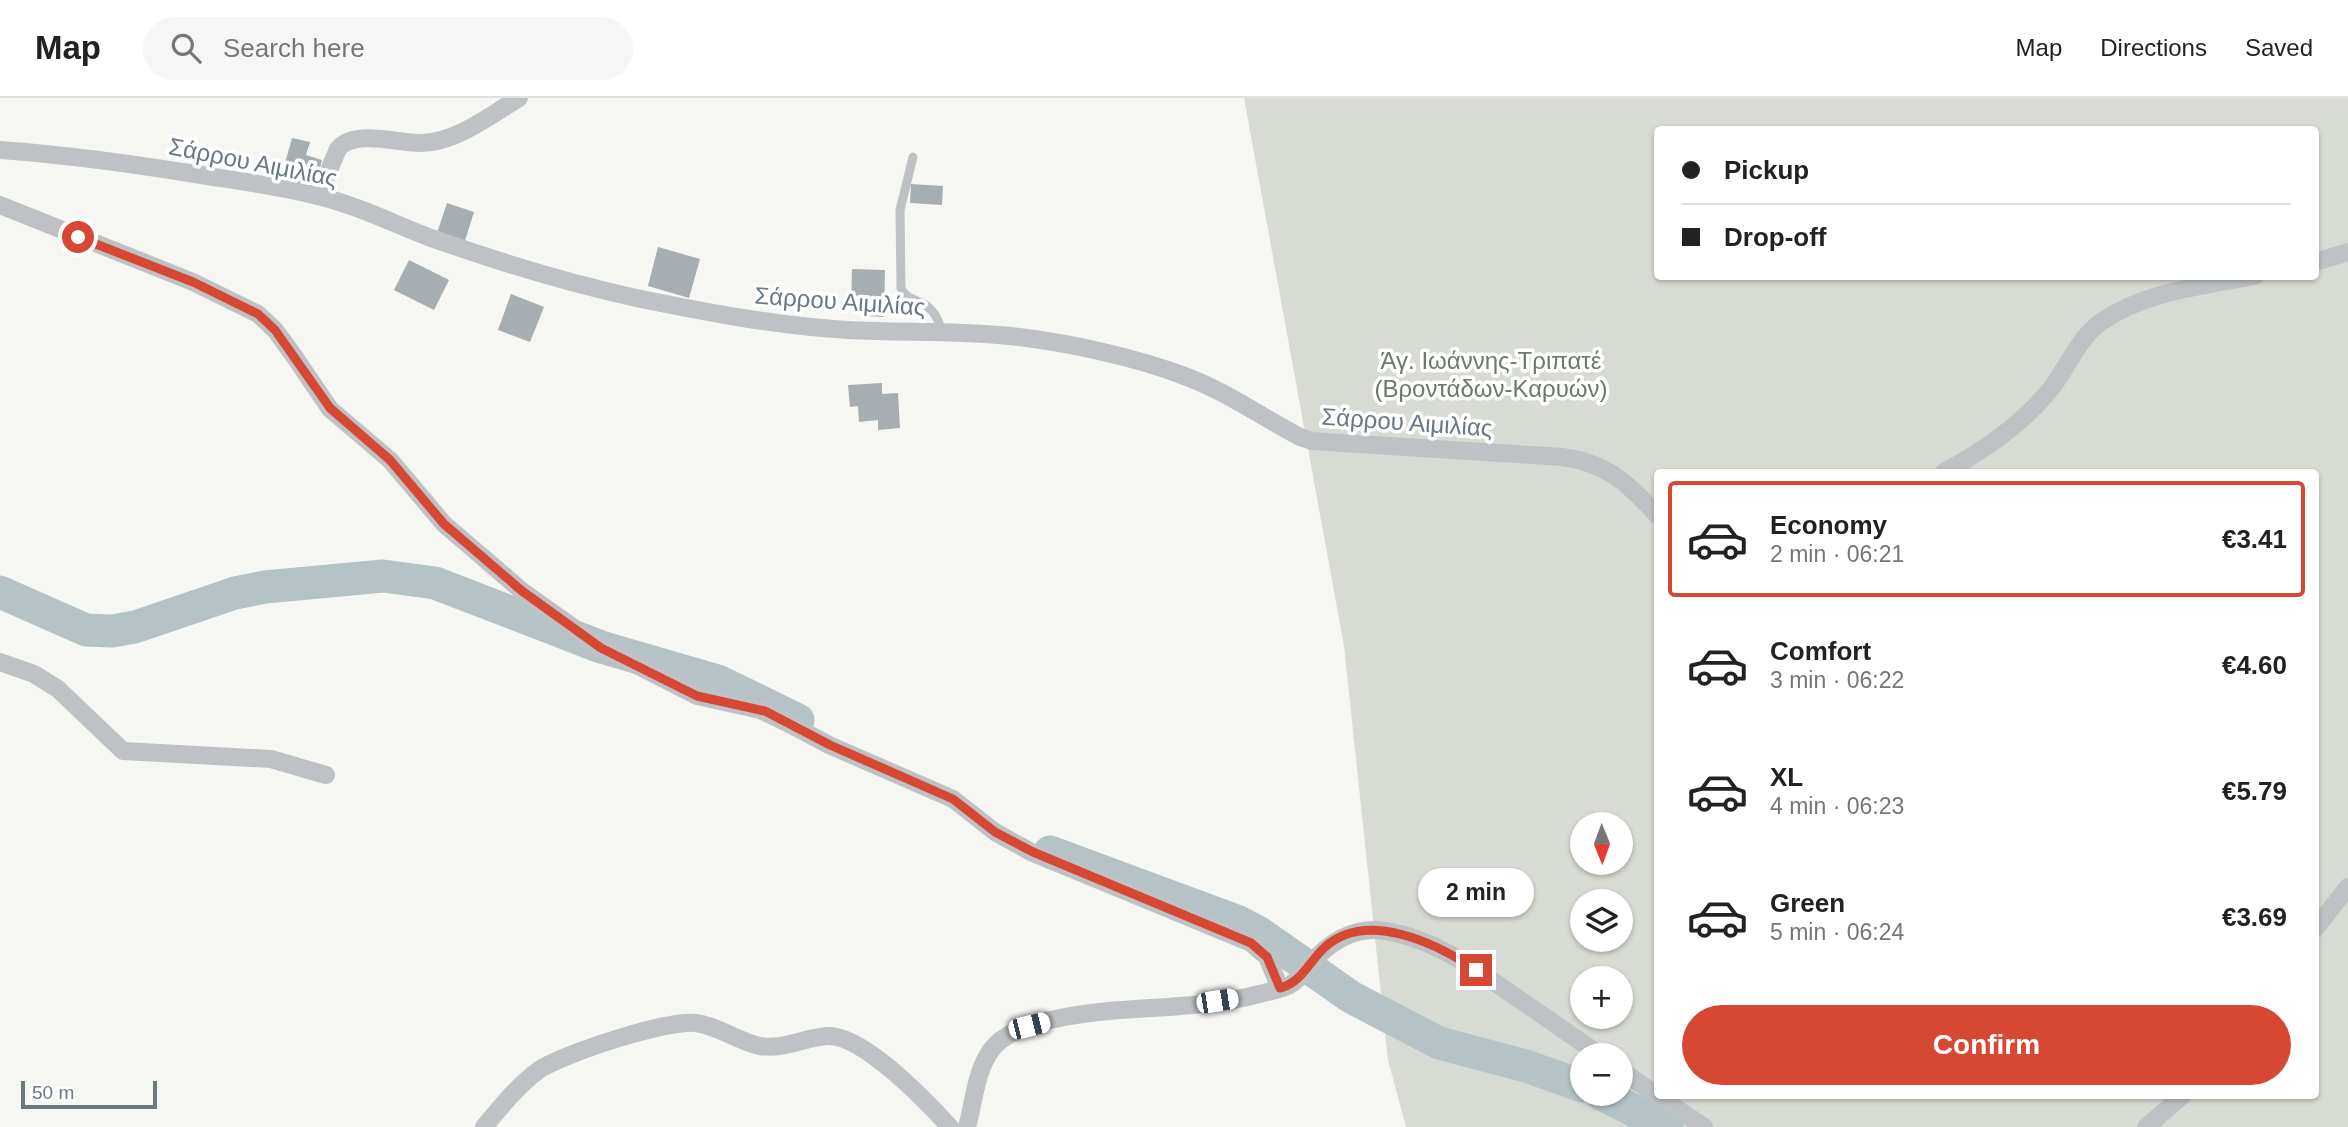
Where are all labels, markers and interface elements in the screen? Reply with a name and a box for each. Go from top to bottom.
search box [143,17,633,80]
text: Map [35,29,101,66]
icon: search [167,29,205,67]
text: Search here [223,33,365,63]
text: Map [2016,34,2062,61]
text: Directions [2100,34,2207,61]
text: Saved [2245,34,2313,61]
street label: Σάρρου Αιμιλίας [166,132,340,192]
text: Pickup [1724,155,1809,185]
route start [62,221,94,253]
text: Drop-off [1724,222,1827,252]
street label: Σάρρου Αιμιλίας [754,282,926,320]
park label: Άγ. Ιωάννης-Τριπατέ (Βροντάδων-Καρυών) [1374,347,1608,402]
street label: Σάρρου Αιμιλίας [1321,403,1493,441]
icon: car [1686,508,1749,571]
text: Economy [1770,510,1887,540]
text: €3.41 [2222,524,2287,554]
text: 2 min · 06:21 [1770,541,1904,567]
icon: car [1686,634,1749,697]
text: Comfort [1770,636,1871,666]
text: €4.60 [2222,650,2287,680]
text: 3 min · 06:22 [1770,667,1904,693]
icon: car [1686,760,1749,823]
text: XL [1770,762,1803,792]
text: €5.79 [2222,776,2287,806]
text: 4 min · 06:23 [1770,793,1904,819]
north arrow [1570,812,1633,875]
map controls [1570,812,1633,1106]
callout: 2 min [1418,868,1534,918]
text: 2 min [1446,879,1506,905]
icon: car [1686,886,1749,949]
text: Green [1770,888,1845,918]
button: layers [1570,889,1633,952]
text: €3.69 [2222,902,2287,932]
text: 5 min · 06:24 [1770,919,1904,945]
route end [1460,954,1492,986]
button: + [1570,966,1633,1029]
car [1195,987,1240,1015]
button: Confirm [1682,1005,2291,1085]
car [1007,1011,1052,1041]
button: − [1570,1043,1633,1106]
scale bar [21,1078,158,1110]
text: 50 m [32,1082,74,1103]

